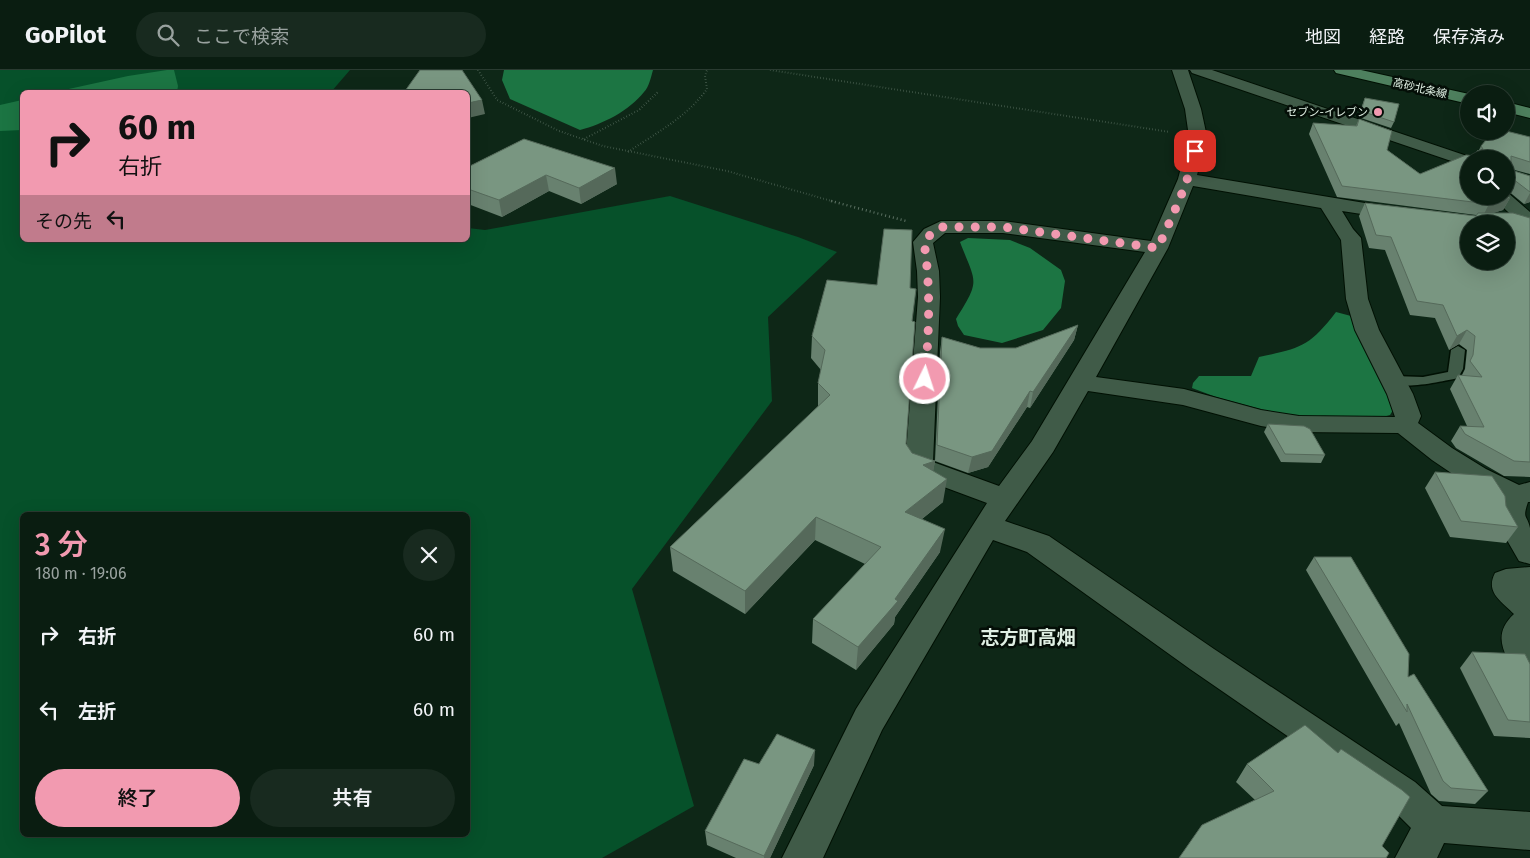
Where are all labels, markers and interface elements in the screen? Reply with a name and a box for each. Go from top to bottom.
search box [136,12,486,57]
text: GoPilot [25,21,106,49]
icon: search [154,21,182,49]
text: ここで検索 [194,25,289,48]
text: 地図 [1305,26,1341,48]
text: 経路 [1369,26,1405,48]
text: 保存済み [1433,26,1505,48]
street label: 高砂北条線 [1392,76,1448,101]
map controls [1460,85,1515,270]
button: sound [1460,85,1515,140]
text: 60 m [118,106,196,148]
place label: セブン-イレブン [1287,106,1368,119]
marker: セブン-イレブン [1372,106,1384,118]
icon: right [35,110,100,175]
pin [1174,130,1216,172]
icon: arrive [1181,137,1209,165]
button: search [1460,150,1515,205]
text: 右折 [118,153,162,180]
icon: left [102,205,130,233]
text: その先 [35,210,92,233]
button: layers [1460,215,1515,270]
position arrow [898,352,950,404]
text: 3 分 [35,527,88,563]
button: close [403,529,455,581]
text: 180 m · 19:06 [35,564,127,583]
icon: right [35,621,63,649]
text: 60 m [413,623,455,646]
text: 右折 [78,625,116,648]
district label: 志方町高畑 [980,626,1076,649]
icon: left [35,696,63,724]
text: 60 m [413,698,455,721]
text: 左折 [78,700,116,723]
button: 終了 [35,769,240,827]
button: 共有 [250,769,455,827]

